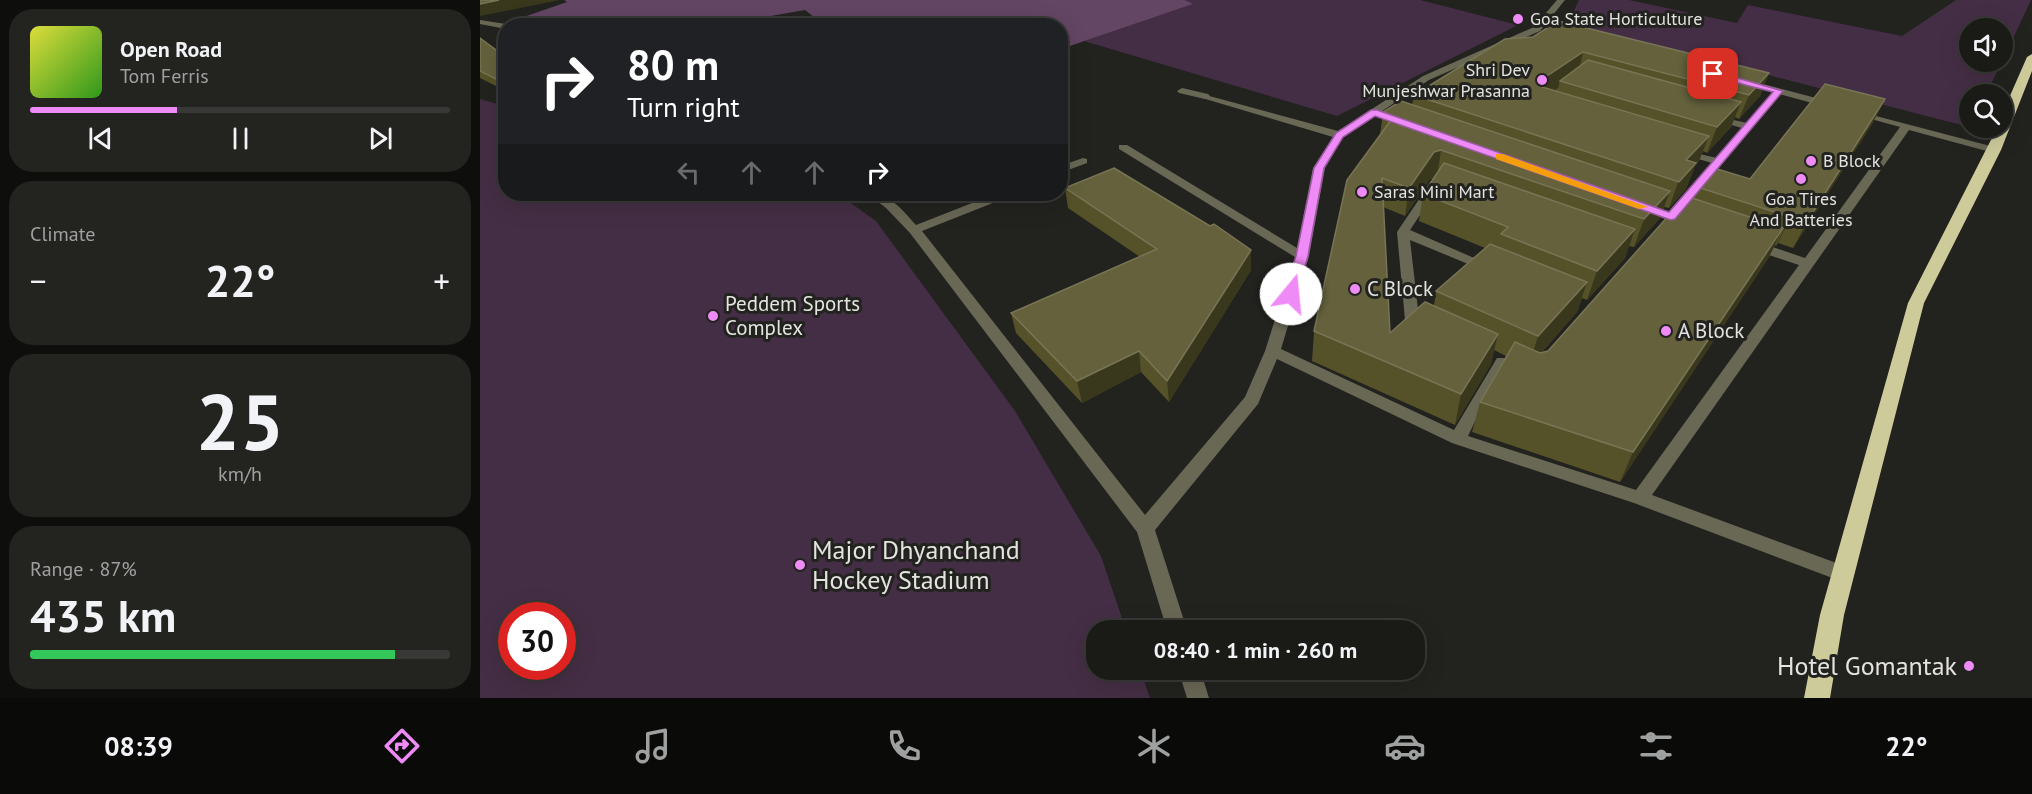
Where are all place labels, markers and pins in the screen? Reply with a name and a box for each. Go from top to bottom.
place label: Goa State Horticulture [1530,7,1702,30]
marker: Goa State Horticulture [1511,12,1525,26]
pin [1687,48,1738,99]
place label: Shri Dev Munjeshwar Prasanna [1362,58,1530,102]
marker: Shri Dev Munjeshwar Prasanna [1535,73,1549,87]
place label: B Block [1823,149,1881,172]
marker: B Block [1804,154,1818,168]
marker: Goa Tires And Batteries [1794,172,1808,186]
place label: Saras Mini Mart [1374,180,1494,203]
marker: Saras Mini Mart [1355,185,1369,199]
place label: Goa Tires And Batteries [1749,187,1853,231]
place label: C Block [1367,275,1433,302]
marker: C Block [1348,282,1362,296]
place label: Peddem Sports Complex [725,290,860,341]
marker: Peddem Sports Complex [706,309,720,323]
place label: A Block [1678,317,1744,344]
marker: A Block [1659,324,1673,338]
place label: Major Dhyanchand Hockey Stadium [812,533,1020,596]
marker: Major Dhyanchand Hockey Stadium [793,558,807,572]
place label: Hotel Gomantak [1777,649,1958,682]
marker: Hotel Gomantak [1962,659,1976,673]

